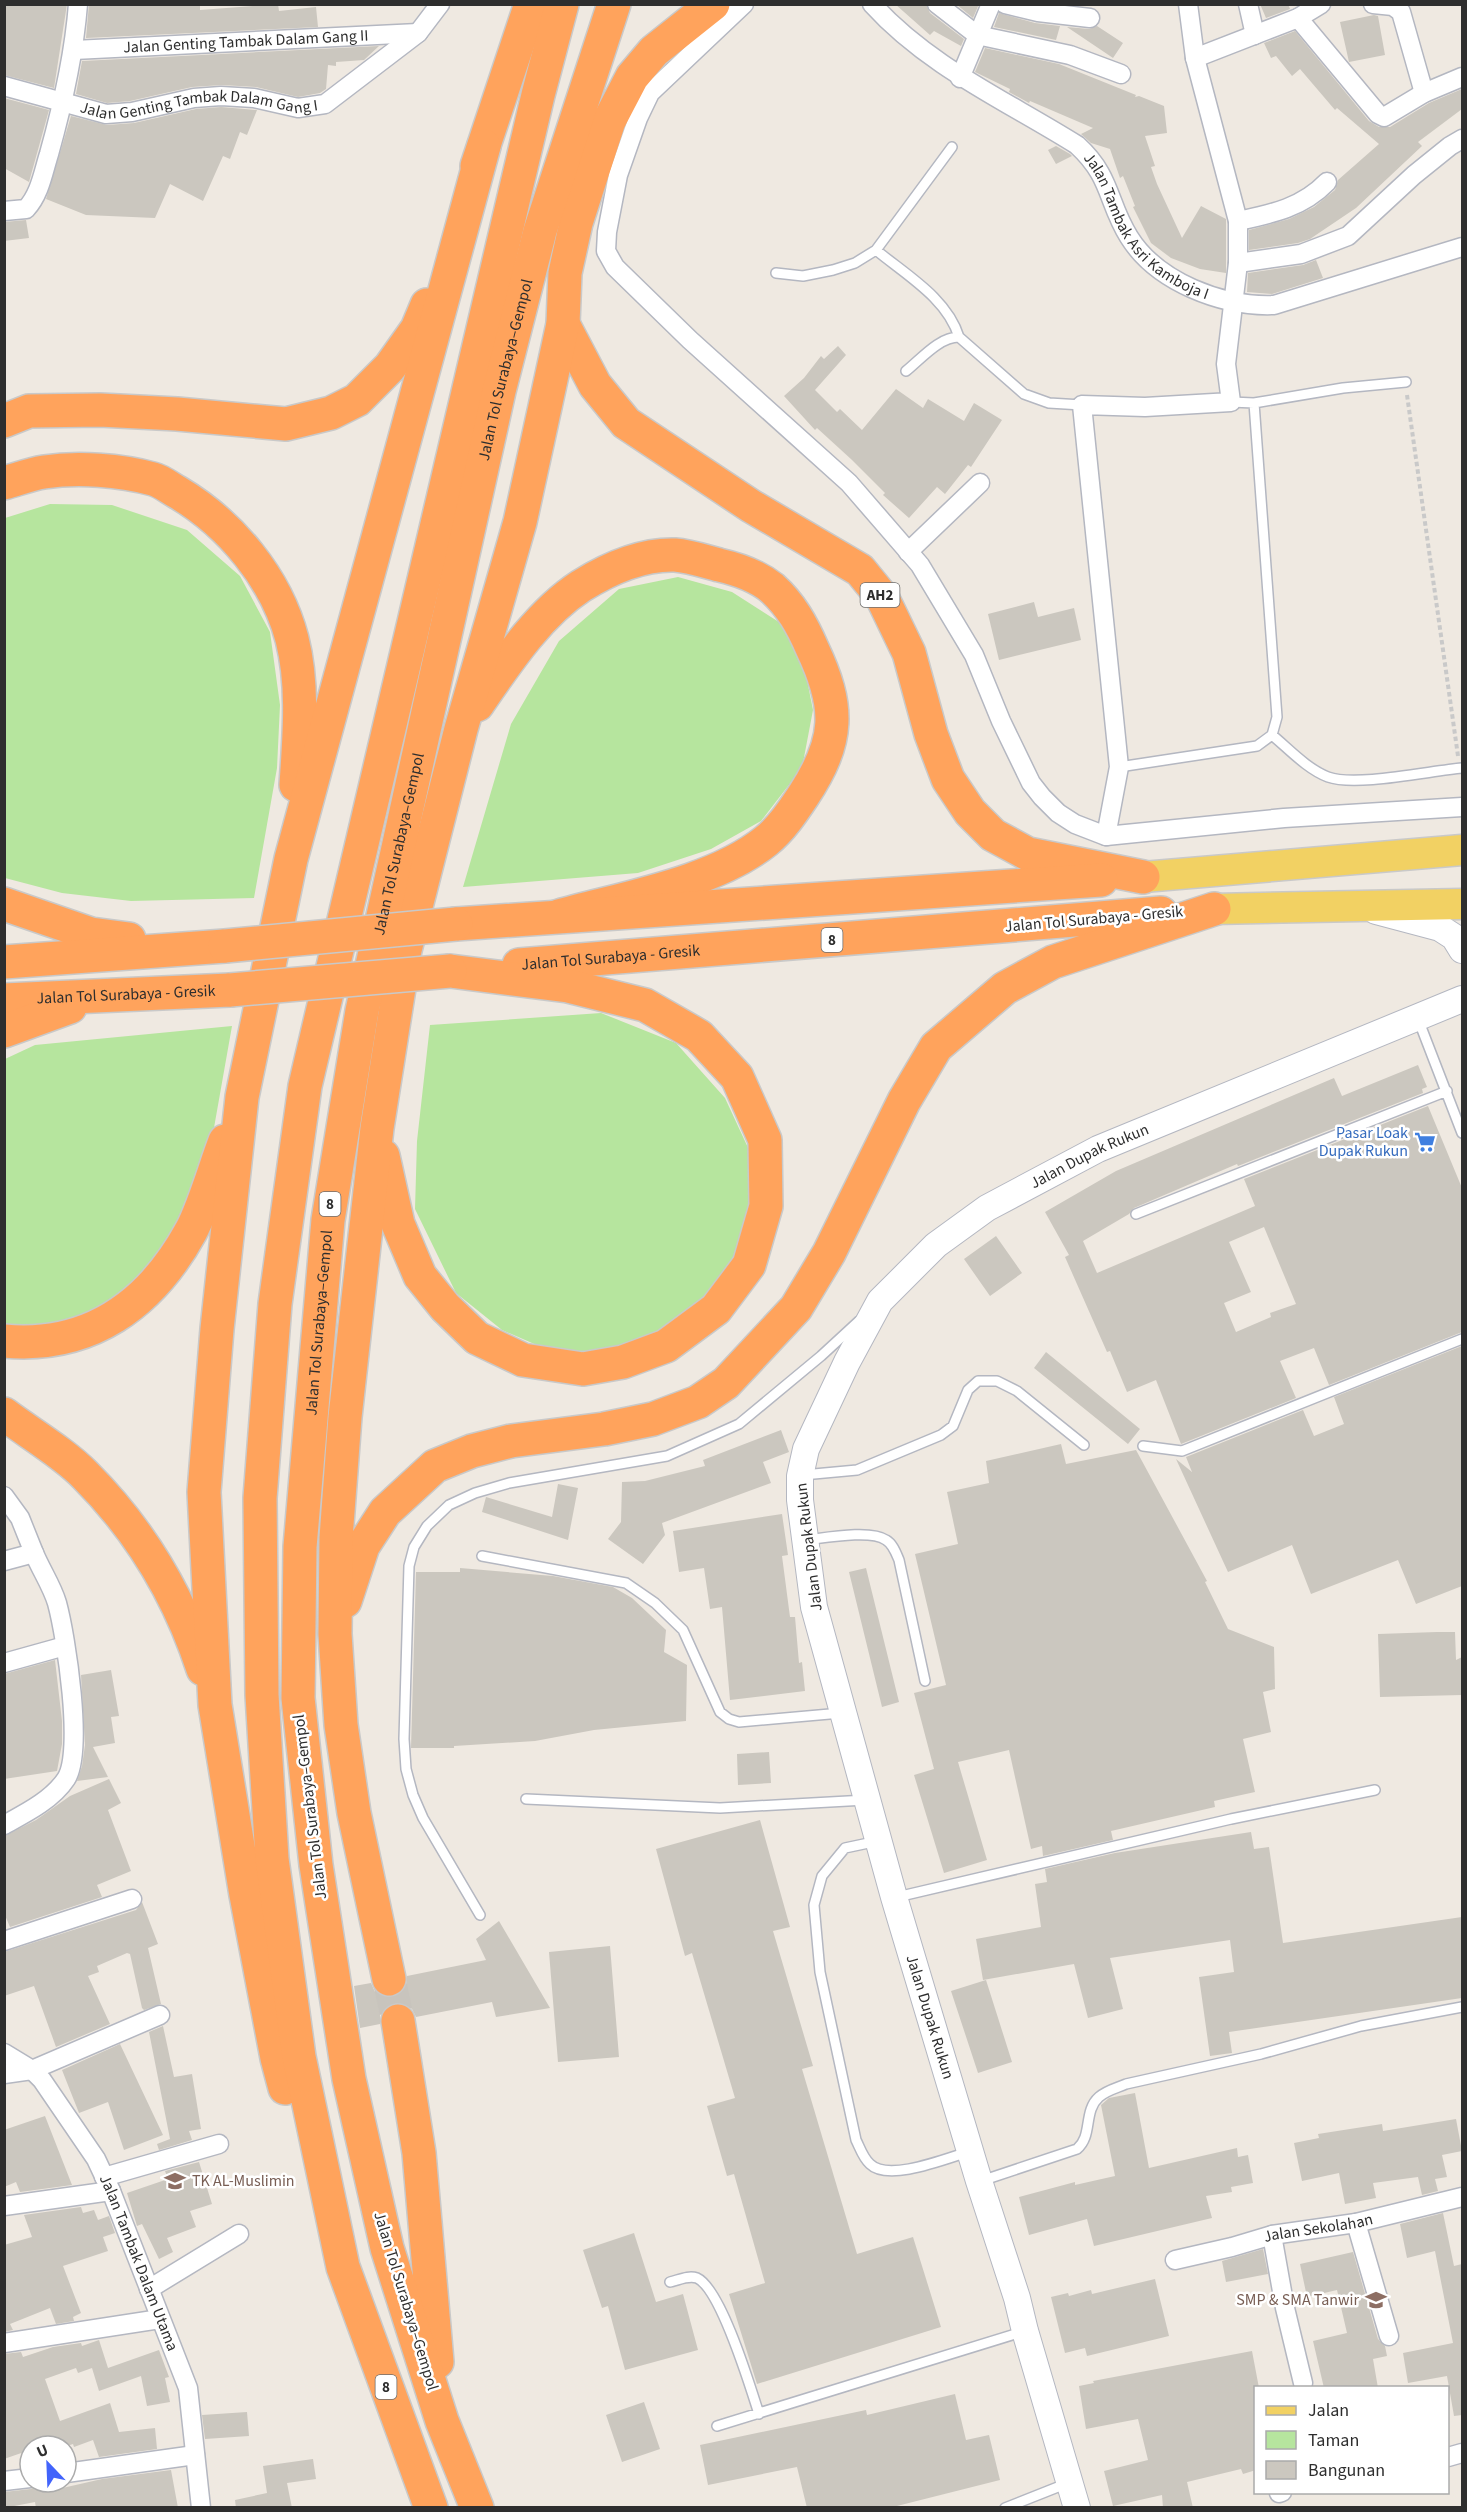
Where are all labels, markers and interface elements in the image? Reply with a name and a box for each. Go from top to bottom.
street label: Jalan Genting Tambak Dalam Gang II [123,24,369,59]
street label: Jalan Genting Tambak Dalam Gang I [78,85,319,125]
street label: Jalan Tambak Asri Kamboja I [1078,148,1212,305]
street label: Jalan Tol Surabaya–Gempol [473,277,538,463]
road number: AH2 [860,583,900,607]
street label: Jalan Tol Surabaya–Gempol [368,751,430,937]
street label: Jalan Tol Surabaya - Gresik [1004,900,1184,938]
road number: 8 [822,928,842,952]
street label: Jalan Tol Surabaya - Gresik [521,939,701,976]
street label: Jalan Tol Surabaya - Gresik [36,980,216,1010]
street label: Jalan Dupak Rukun [1026,1118,1152,1194]
place label: Pasar Loak Dupak Rukun [1319,1122,1408,1162]
supermarket icon: Pasar Loak Dupak Rukun [1413,1130,1437,1154]
road number: 8 [320,1192,340,1216]
street label: Jalan Tol Surabaya–Gempol [300,1229,338,1417]
street label: Jalan Dupak Rukun [790,1482,828,1612]
street label: Jalan Tol Surabaya–Gempol [288,1713,332,1901]
street label: Jalan Dupak Rukun [901,1952,959,2082]
school or university icon: TK AL-Muslimin [163,2169,187,2193]
place label: TK AL-Muslimin [192,2170,295,2192]
street label: Jalan Tambak Dalam Utama [94,2171,184,2354]
street label: Jalan Sekolahan [1261,2208,1375,2248]
street label: Jalan Tol Surabaya–Gempol [368,2209,444,2393]
school or university icon: SMP & SMA Tanwir [1364,2288,1388,2312]
place label: SMP & SMA Tanwir [1236,2289,1359,2311]
road number: 8 [376,2375,396,2399]
legend [1254,2386,1449,2494]
text: Jalan [1308,2398,1349,2423]
text: Taman [1308,2428,1359,2453]
north arrow [18,2434,78,2494]
text: U [33,2439,52,2463]
text: Bangunan [1308,2458,1385,2483]

